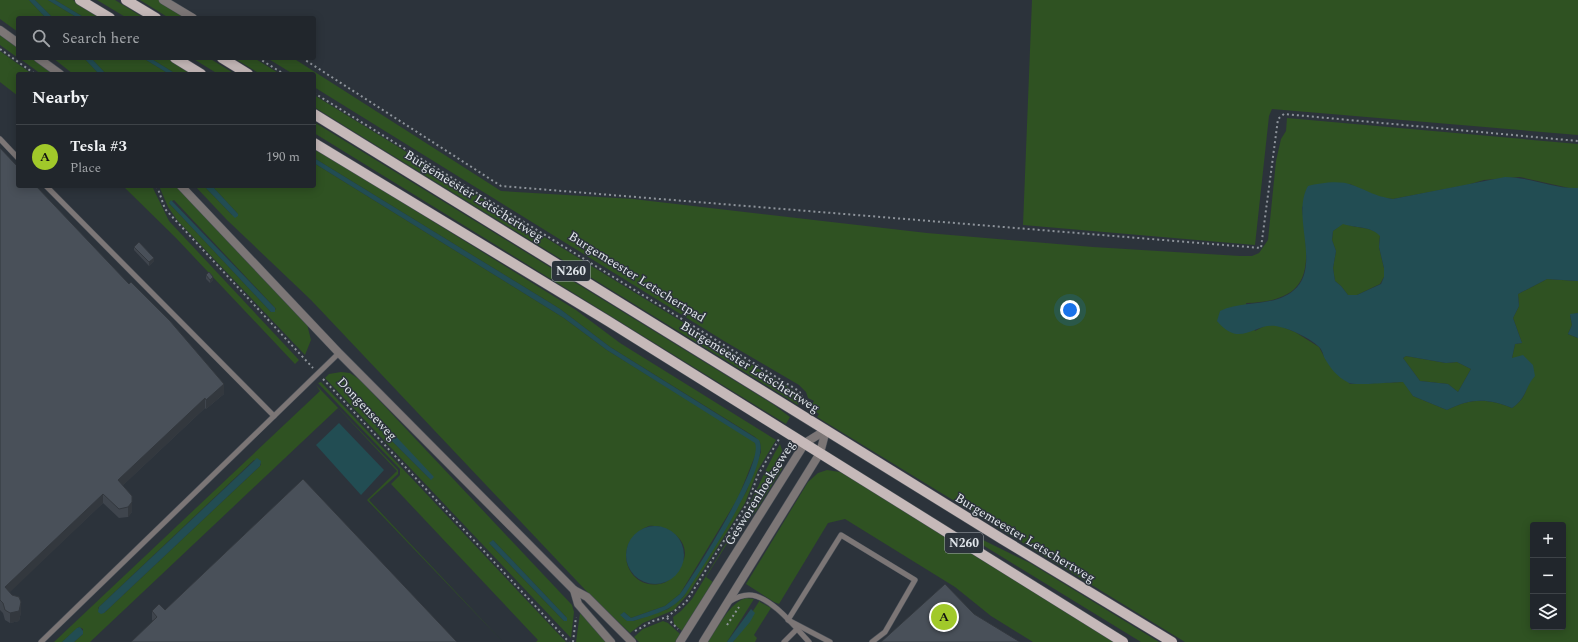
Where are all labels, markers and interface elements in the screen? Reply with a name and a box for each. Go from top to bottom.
search box [16,16,316,60]
icon: search [30,27,52,49]
text: Search here [62,27,140,50]
text: Nearby [32,85,88,111]
text: Tesla #3 [70,135,127,158]
street label: Burgemeester Letschertweg [401,145,547,247]
text: A [40,147,50,167]
text: 190 m [266,147,300,167]
text: Place [70,158,101,178]
street label: Burgemeester Letschertpad [564,226,710,328]
road number: N260 [552,261,590,281]
your location [1060,300,1080,320]
street label: Burgemeester Letschertweg [677,316,823,418]
street label: Dongenseweg [332,373,402,445]
street label: Gesworenhoekseweg [720,436,800,550]
street label: Burgemeester Letschertweg [951,488,1099,588]
map controls [1530,522,1566,630]
button: + [1530,522,1566,558]
road number: N260 [945,533,983,553]
button: − [1530,558,1566,594]
button: layers [1530,594,1566,630]
pin: A [931,602,957,632]

